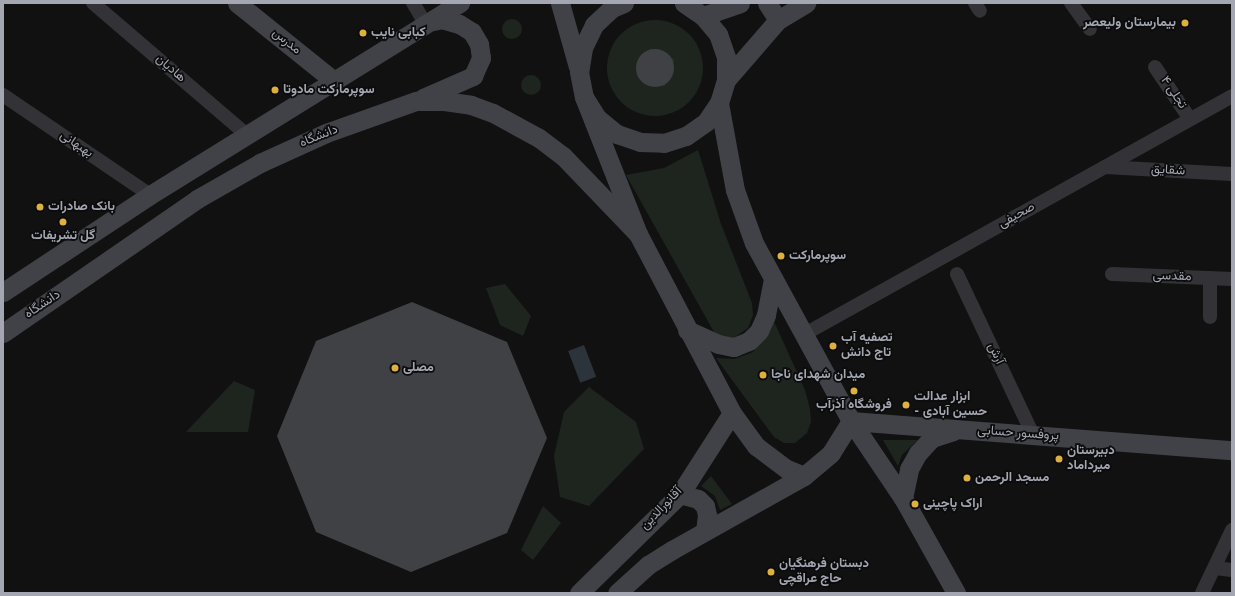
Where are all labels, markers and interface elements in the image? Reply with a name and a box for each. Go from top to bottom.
place label: بیمارستان ولیعصر [1083,15,1176,31]
marker: بیمارستان ولیعصر [1179,17,1191,29]
place label: کبابی نایب [371,25,426,41]
street label: مدرس [268,26,304,58]
marker: کبابی نایب [358,28,368,38]
street label: هادیان [152,52,188,86]
street label: تجلی ۴ [1156,74,1190,112]
place label: سوپرمارکت مادوتا [283,82,375,98]
marker: سوپرمارکت مادوتا [270,85,280,95]
street label: دانشگاه [298,122,340,152]
street label: بهبهانی [56,128,96,162]
street label: شقایق [1151,162,1185,180]
place label: بانک صادرات [48,199,115,215]
street label: صحیفی [996,200,1038,232]
marker: بانک صادرات [35,202,45,212]
marker: گل تشریفات [58,217,68,227]
place label: گل تشریفات [31,228,95,244]
place label: سوپرمارکت [789,248,846,264]
marker: سوپرمارکت [776,251,786,261]
street label: مقدسی [1152,269,1192,285]
street label: دانشگاه [22,287,64,323]
place label: تصفیه آب تاج دانش [841,331,893,362]
marker: تصفیه آب تاج دانش [828,341,838,351]
street label: آرش [983,341,1007,367]
place label: مصلی [403,360,434,376]
marker: مصلی [390,363,400,373]
place label: میدان شهدای ناجا [771,367,865,383]
marker: میدان شهدای ناجا [758,370,768,380]
marker: فروشگاه آذرآب [849,386,859,396]
place label: ابزار عدالت - حسین آبادی [914,390,987,421]
place label: فروشگاه آذرآب [816,397,892,413]
marker: ابزار عدالت - حسین آبادی [901,400,911,410]
street label: پروفسور حسابی [977,423,1059,445]
place label: دبیرستان میرداماد [1067,444,1115,475]
marker: دبیرستان میرداماد [1054,454,1064,464]
place label: مسجد الرحمن [975,470,1049,486]
marker: مسجد الرحمن [962,473,972,483]
street label: آقانورالدین [638,484,686,534]
place label: اراک پاچینی [923,496,983,512]
marker: اراک پاچینی [910,499,920,509]
place label: دبستان فرهنگیان حاج عراقچی [779,557,869,588]
marker: دبستان فرهنگیان حاج عراقچی [766,567,776,577]

